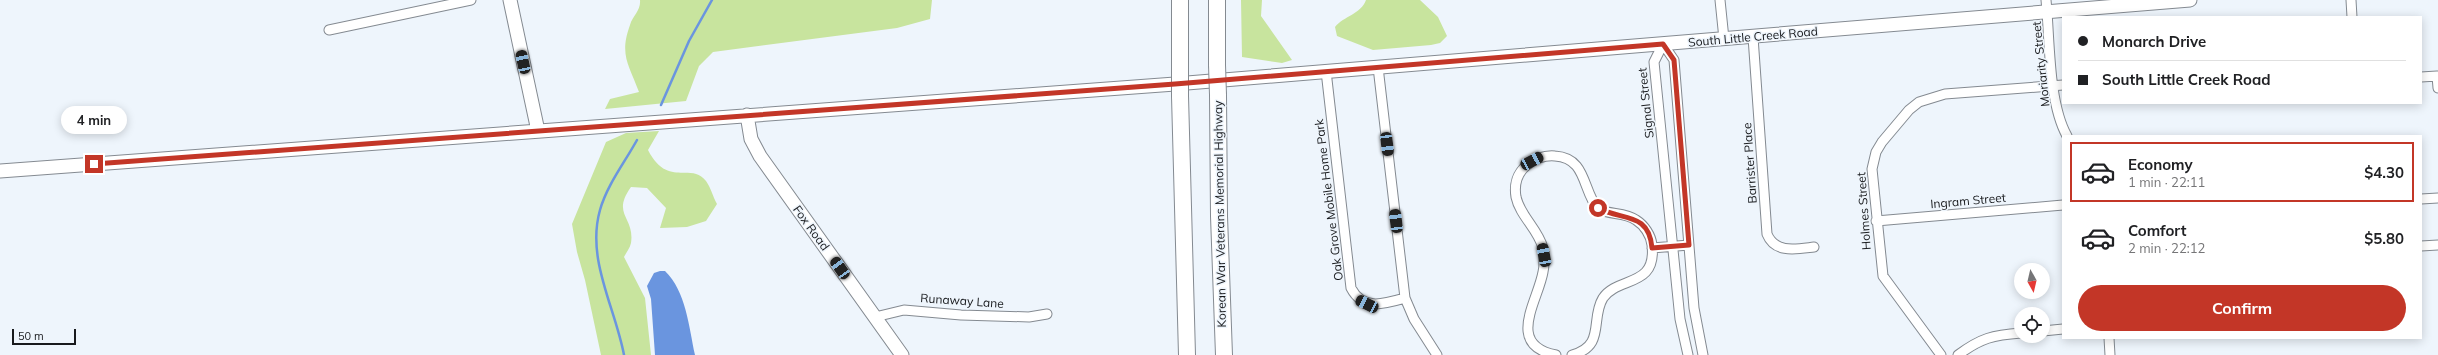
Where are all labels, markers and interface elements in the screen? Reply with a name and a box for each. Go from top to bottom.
street label: Moriarity Street [2029,21,2052,107]
street label: South Little Creek Road [1688,23,1818,50]
text: Monarch Drive [2102,32,2206,51]
car [515,49,531,75]
street label: Signal Street [1634,67,1657,139]
text: South Little Creek Road [2102,70,2271,89]
street label: Korean War Veterans Memorial Highway [1210,100,1229,328]
callout: 4 min [61,106,127,134]
text: 4 min [77,112,111,128]
street label: Oak Grove Mobile Home Park [1311,118,1346,282]
street label: Barrister Place [1739,122,1760,204]
car [1380,131,1394,157]
car [1519,150,1545,172]
icon: car [2080,154,2116,190]
route end [85,155,103,173]
text: Economy [2128,155,2193,174]
text: $4.30 [2364,163,2404,182]
street label: Holmes Street [1853,171,1874,251]
text: 1 min · 22:11 [2128,174,2205,190]
street label: Ingram Street [1930,190,2006,211]
route start [1589,199,1607,217]
street label: Fox Road [790,202,833,253]
car [1389,208,1403,234]
icon: car [2080,220,2116,256]
text: Comfort [2128,221,2186,240]
text: $5.80 [2364,229,2404,248]
text: 2 min · 22:12 [2128,240,2205,256]
car [1536,242,1552,268]
car [828,255,852,281]
north arrow [2014,263,2050,299]
map controls [2014,263,2050,343]
button: Confirm [2078,285,2406,331]
street label: Runaway Lane [920,290,1004,311]
car [1354,293,1380,315]
button: locate [2014,307,2050,343]
scale bar [12,327,76,346]
text: 50 m [18,329,44,343]

